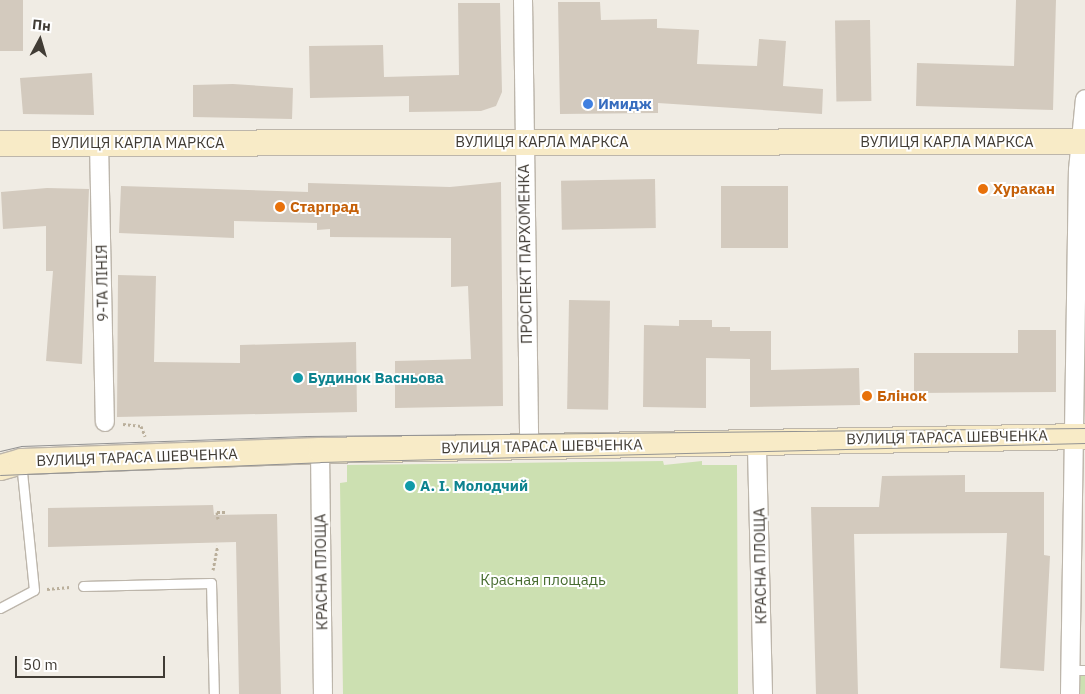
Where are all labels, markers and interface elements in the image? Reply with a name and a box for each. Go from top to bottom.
north arrow [15,15,65,65]
text: Пн [31,15,52,35]
place label: Имидж [598,95,652,113]
marker: Имидж [582,98,594,110]
street label: ВУЛИЦЯ КАРЛА МАРКСА [455,133,629,151]
street label: ВУЛИЦЯ КАРЛА МАРКСА [860,133,1034,151]
street label: ВУЛИЦЯ КАРЛА МАРКСА [51,134,225,152]
street label: ПРОСПЕКТ ПАРХОМЕНКА [514,164,536,344]
place label: Хуракан [993,180,1055,198]
marker: Хуракан [977,183,989,195]
place label: Старград [290,198,359,216]
marker: Старград [274,201,286,213]
street label: 9-ТА ЛІНІЯ [92,244,112,322]
place label: Будинок Васньова [308,369,444,387]
marker: Будинок Васньова [292,372,304,384]
place label: Блінок [877,387,927,405]
marker: Блінок [861,390,873,402]
street label: ВУЛИЦЯ ТАРАСА ШЕВЧЕНКА [846,426,1048,448]
street label: ВУЛИЦЯ ТАРАСА ШЕВЧЕНКА [441,435,643,457]
street label: ВУЛИЦЯ ТАРАСА ШЕВЧЕНКА [36,444,238,470]
place label: А. І. Молодчий [420,477,528,495]
marker: А. І. Молодчий [404,480,416,492]
street label: КРАСНА ПЛОЩА [750,508,770,624]
street label: КРАСНА ПЛОЩА [311,514,331,630]
park label: Красная площадь [480,571,606,589]
scale bar [18,646,168,678]
text: 50 m [23,655,58,674]

